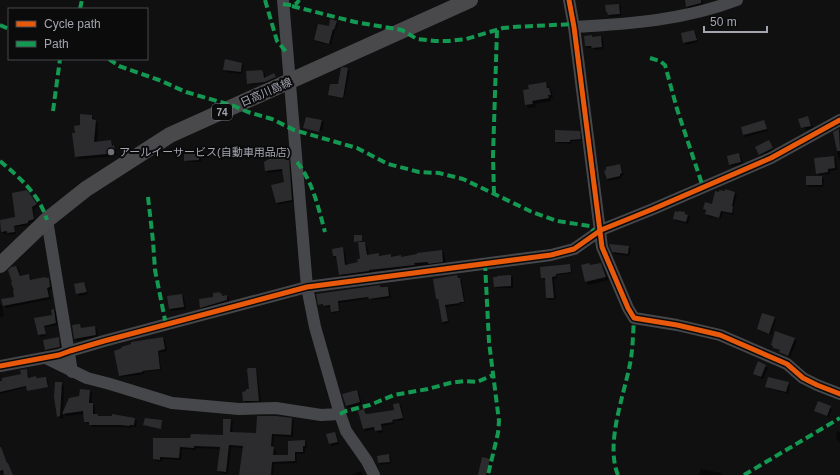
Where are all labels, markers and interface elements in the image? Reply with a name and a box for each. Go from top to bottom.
legend [8,8,148,60]
scale bar [704,8,767,34]
text: 50 m [710,15,737,29]
text: Cycle path [44,17,101,31]
text: Path [44,37,69,51]
street label: 日高川島線 [238,75,294,109]
road number: 74 [212,104,232,120]
place label: アールイーサービス(自動車用品店) [119,146,290,158]
marker: アールイーサービス(自動車用品店) [106,147,116,157]

